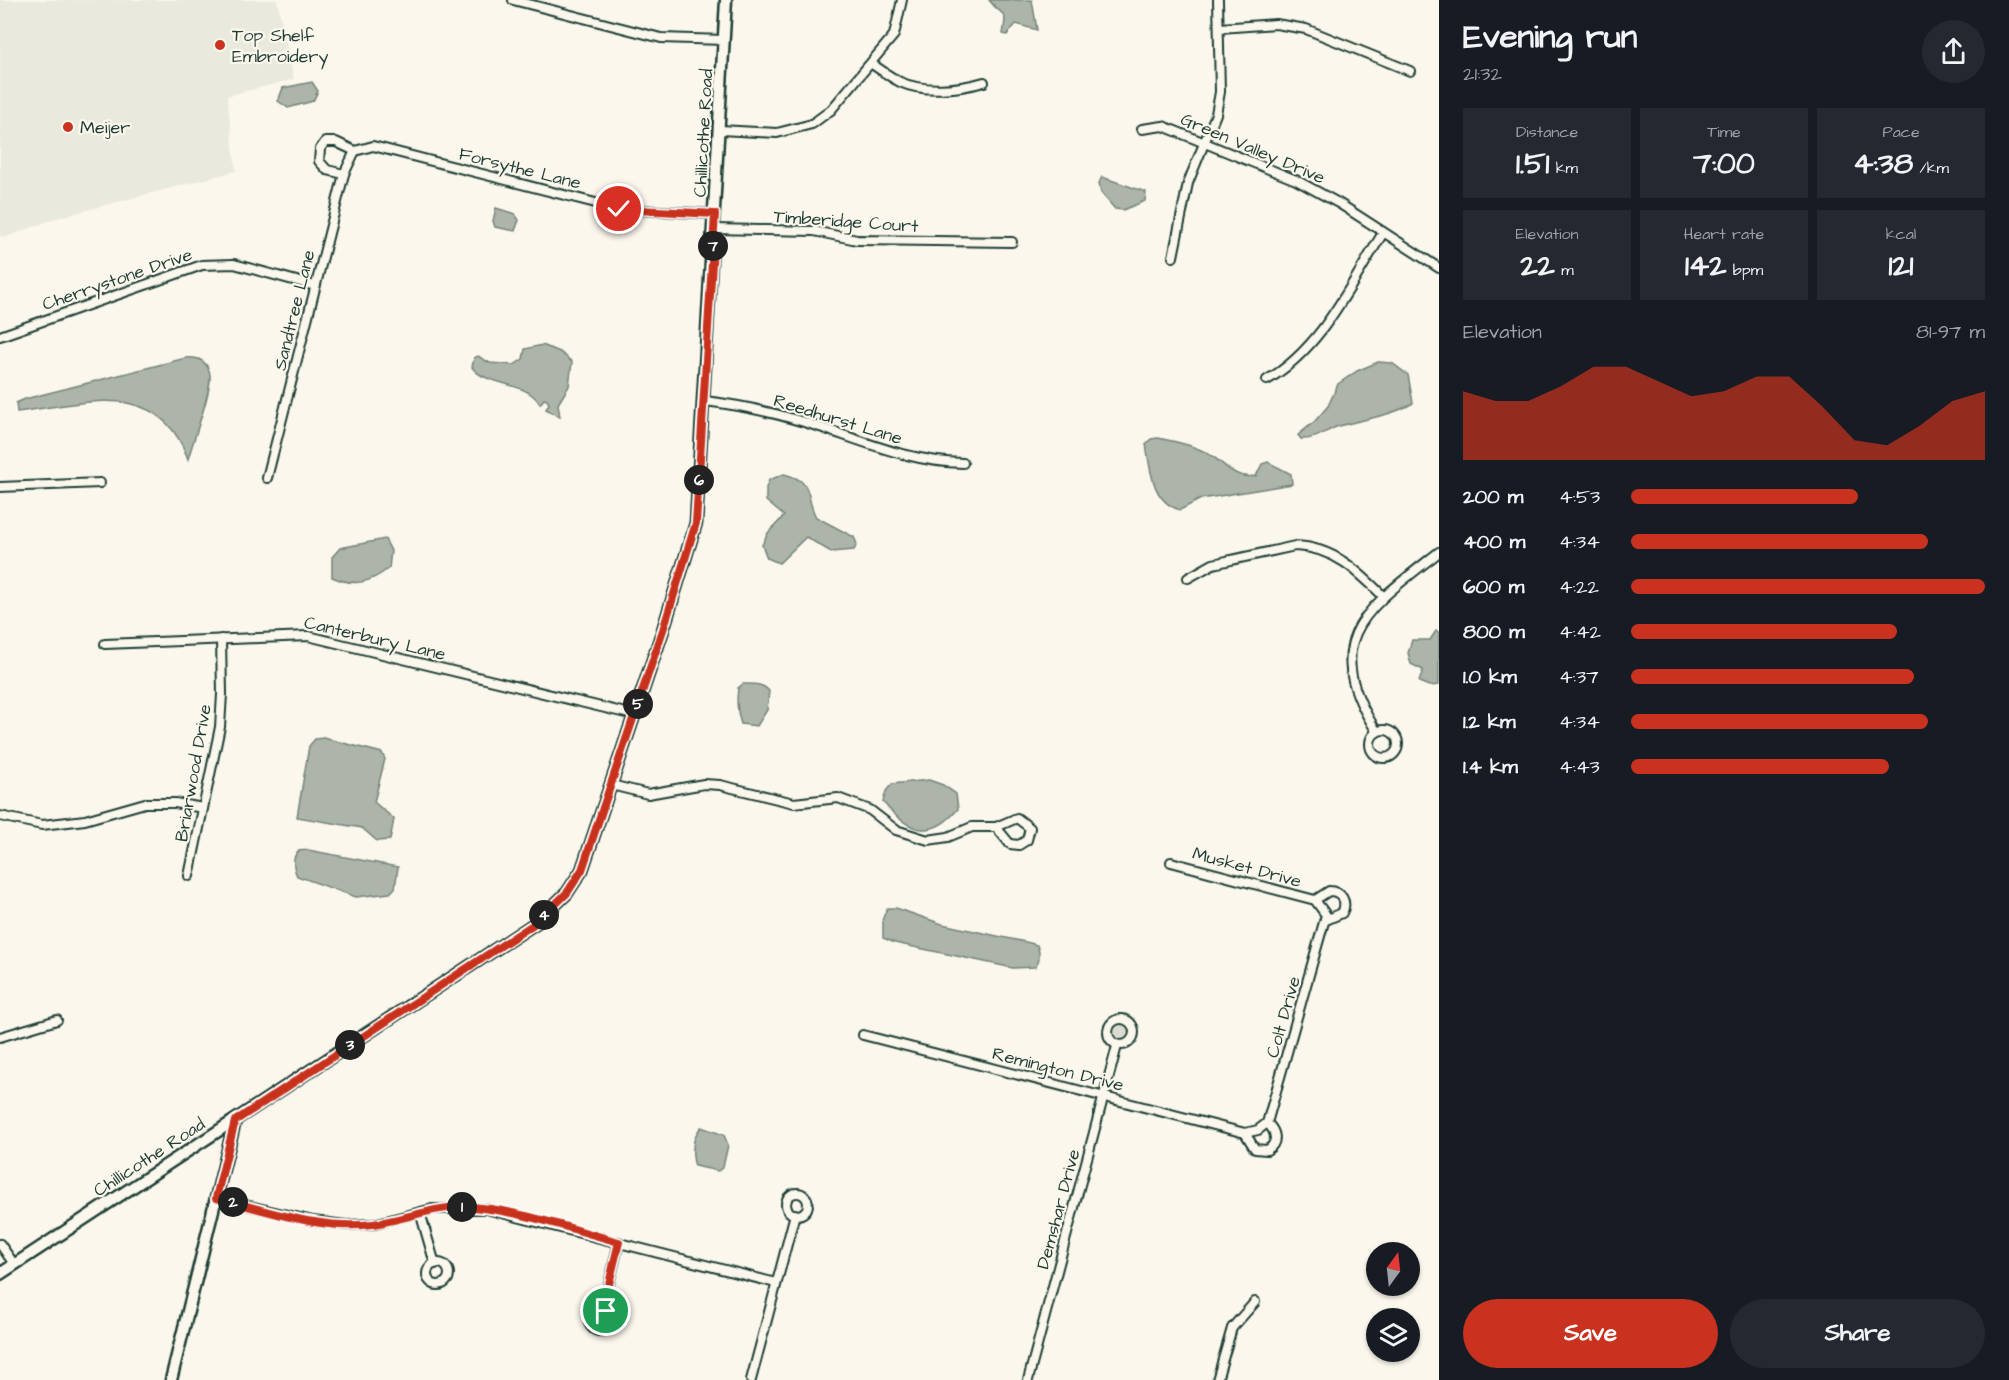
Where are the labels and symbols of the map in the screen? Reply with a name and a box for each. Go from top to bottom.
place label: Top Shelf Embroidery [232,23,328,70]
marker: Top Shelf Embroidery [213,38,227,52]
street label: Chillicothe Road [688,68,719,198]
street label: Green Valley Drive [1176,107,1329,191]
place label: Meijer [80,115,130,140]
marker: Meijer [61,120,75,134]
street label: Forsythe Lane [456,141,584,197]
pin [593,183,644,234]
street label: Timberidge Court [773,204,920,240]
pin: 7 [698,231,728,261]
street label: Cherrystone Drive [39,242,196,318]
street label: Sandtree Lane [267,247,322,373]
street label: Reedhurst Lane [770,388,906,451]
pin: 6 [684,465,714,495]
street label: Canterbury Lane [301,610,448,668]
pin: 5 [623,689,653,719]
street label: Briarwood Drive [169,702,218,844]
street label: Musket Drive [1190,841,1304,894]
pin: 4 [529,900,559,930]
street label: Colt Drive [1260,973,1307,1061]
pin: 3 [335,1030,365,1060]
street label: Remington Drive [989,1041,1126,1099]
street label: Chillicothe Road [88,1112,210,1203]
street label: Demshar Drive [1030,1146,1087,1272]
pin: 2 [218,1187,248,1217]
pin: 1 [447,1192,477,1222]
north arrow [1366,1242,1420,1296]
pin [580,1285,631,1336]

